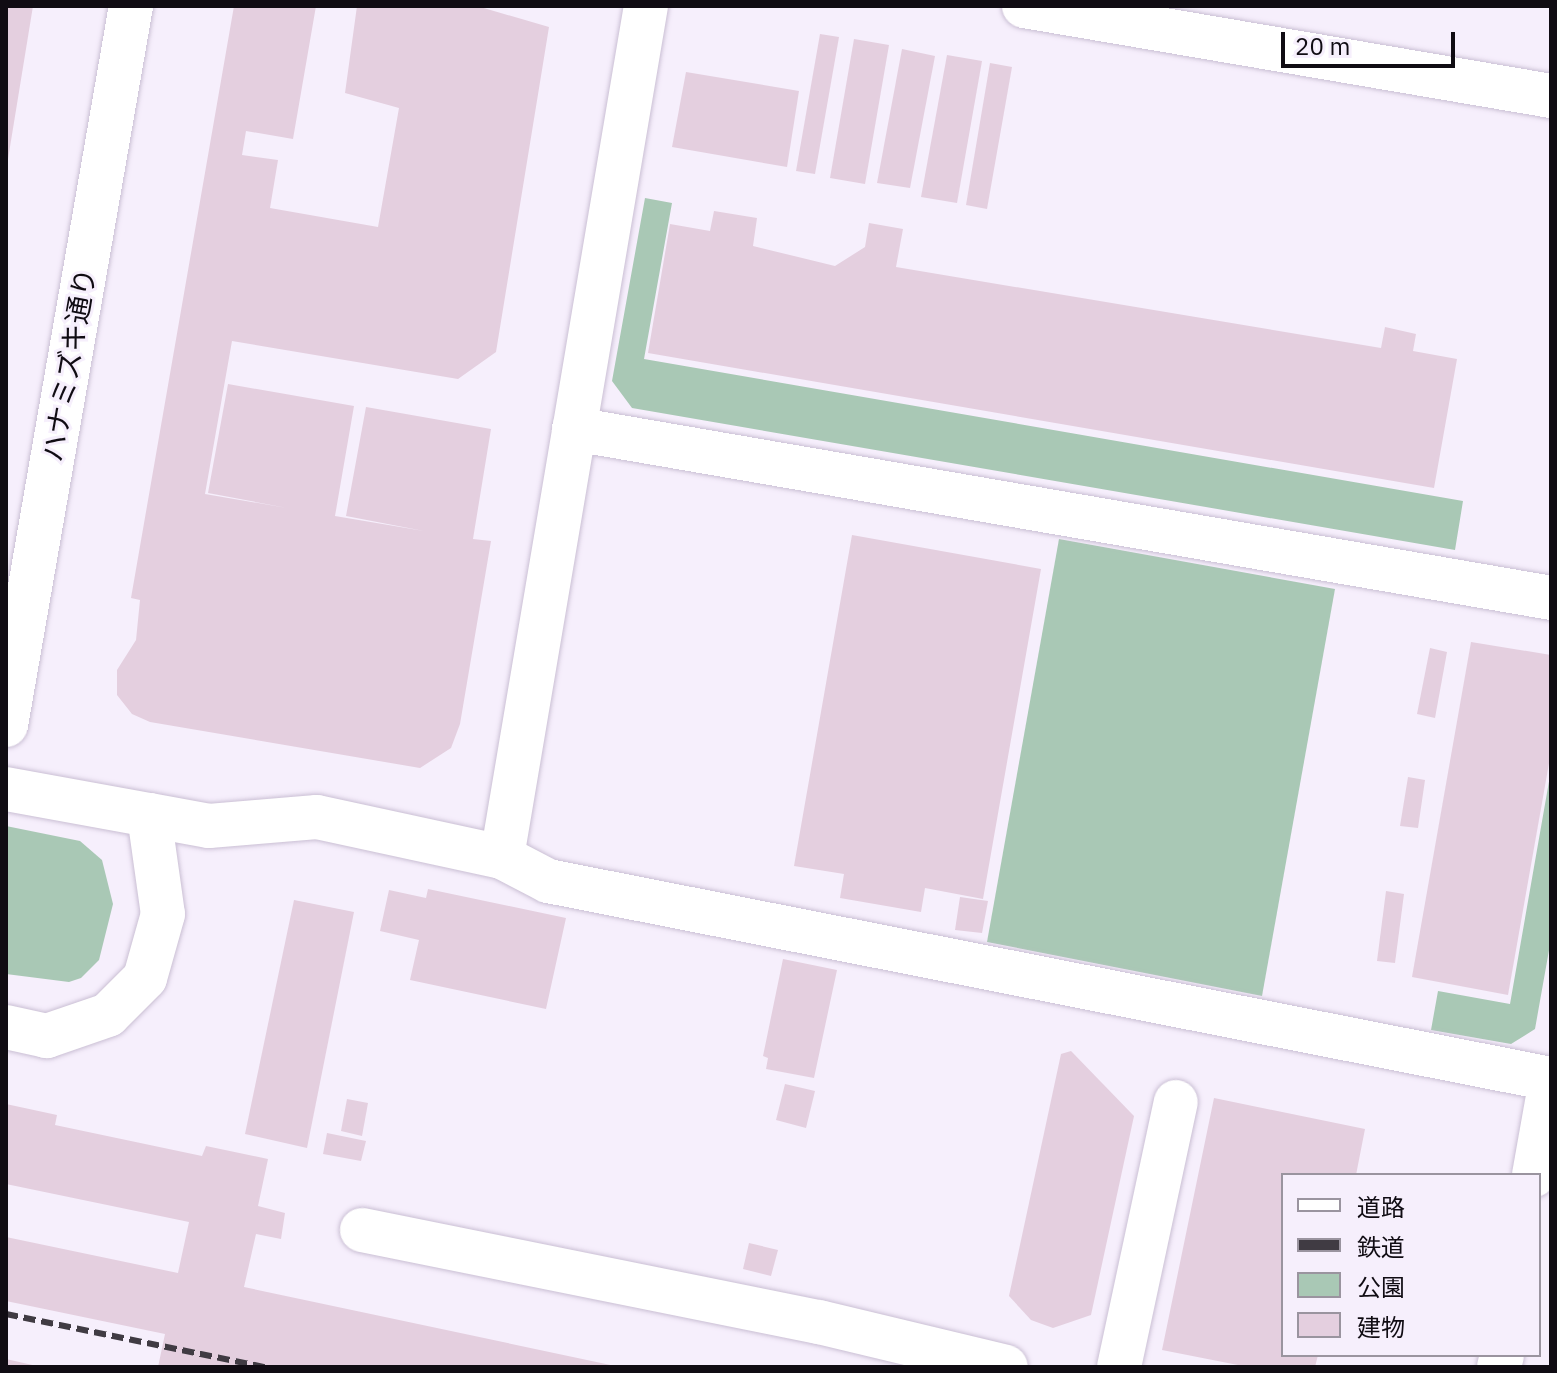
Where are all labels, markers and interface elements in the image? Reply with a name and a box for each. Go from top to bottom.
scale bar [1285,16,1459,66]
text: 20 m [1295,30,1350,62]
street label: ハナミズキ通り [35,266,103,464]
legend [1281,1173,1541,1357]
text: 道路 [1357,1191,1405,1223]
text: 鉄道 [1357,1231,1405,1263]
text: 公園 [1357,1271,1405,1303]
text: 建物 [1357,1311,1405,1343]

